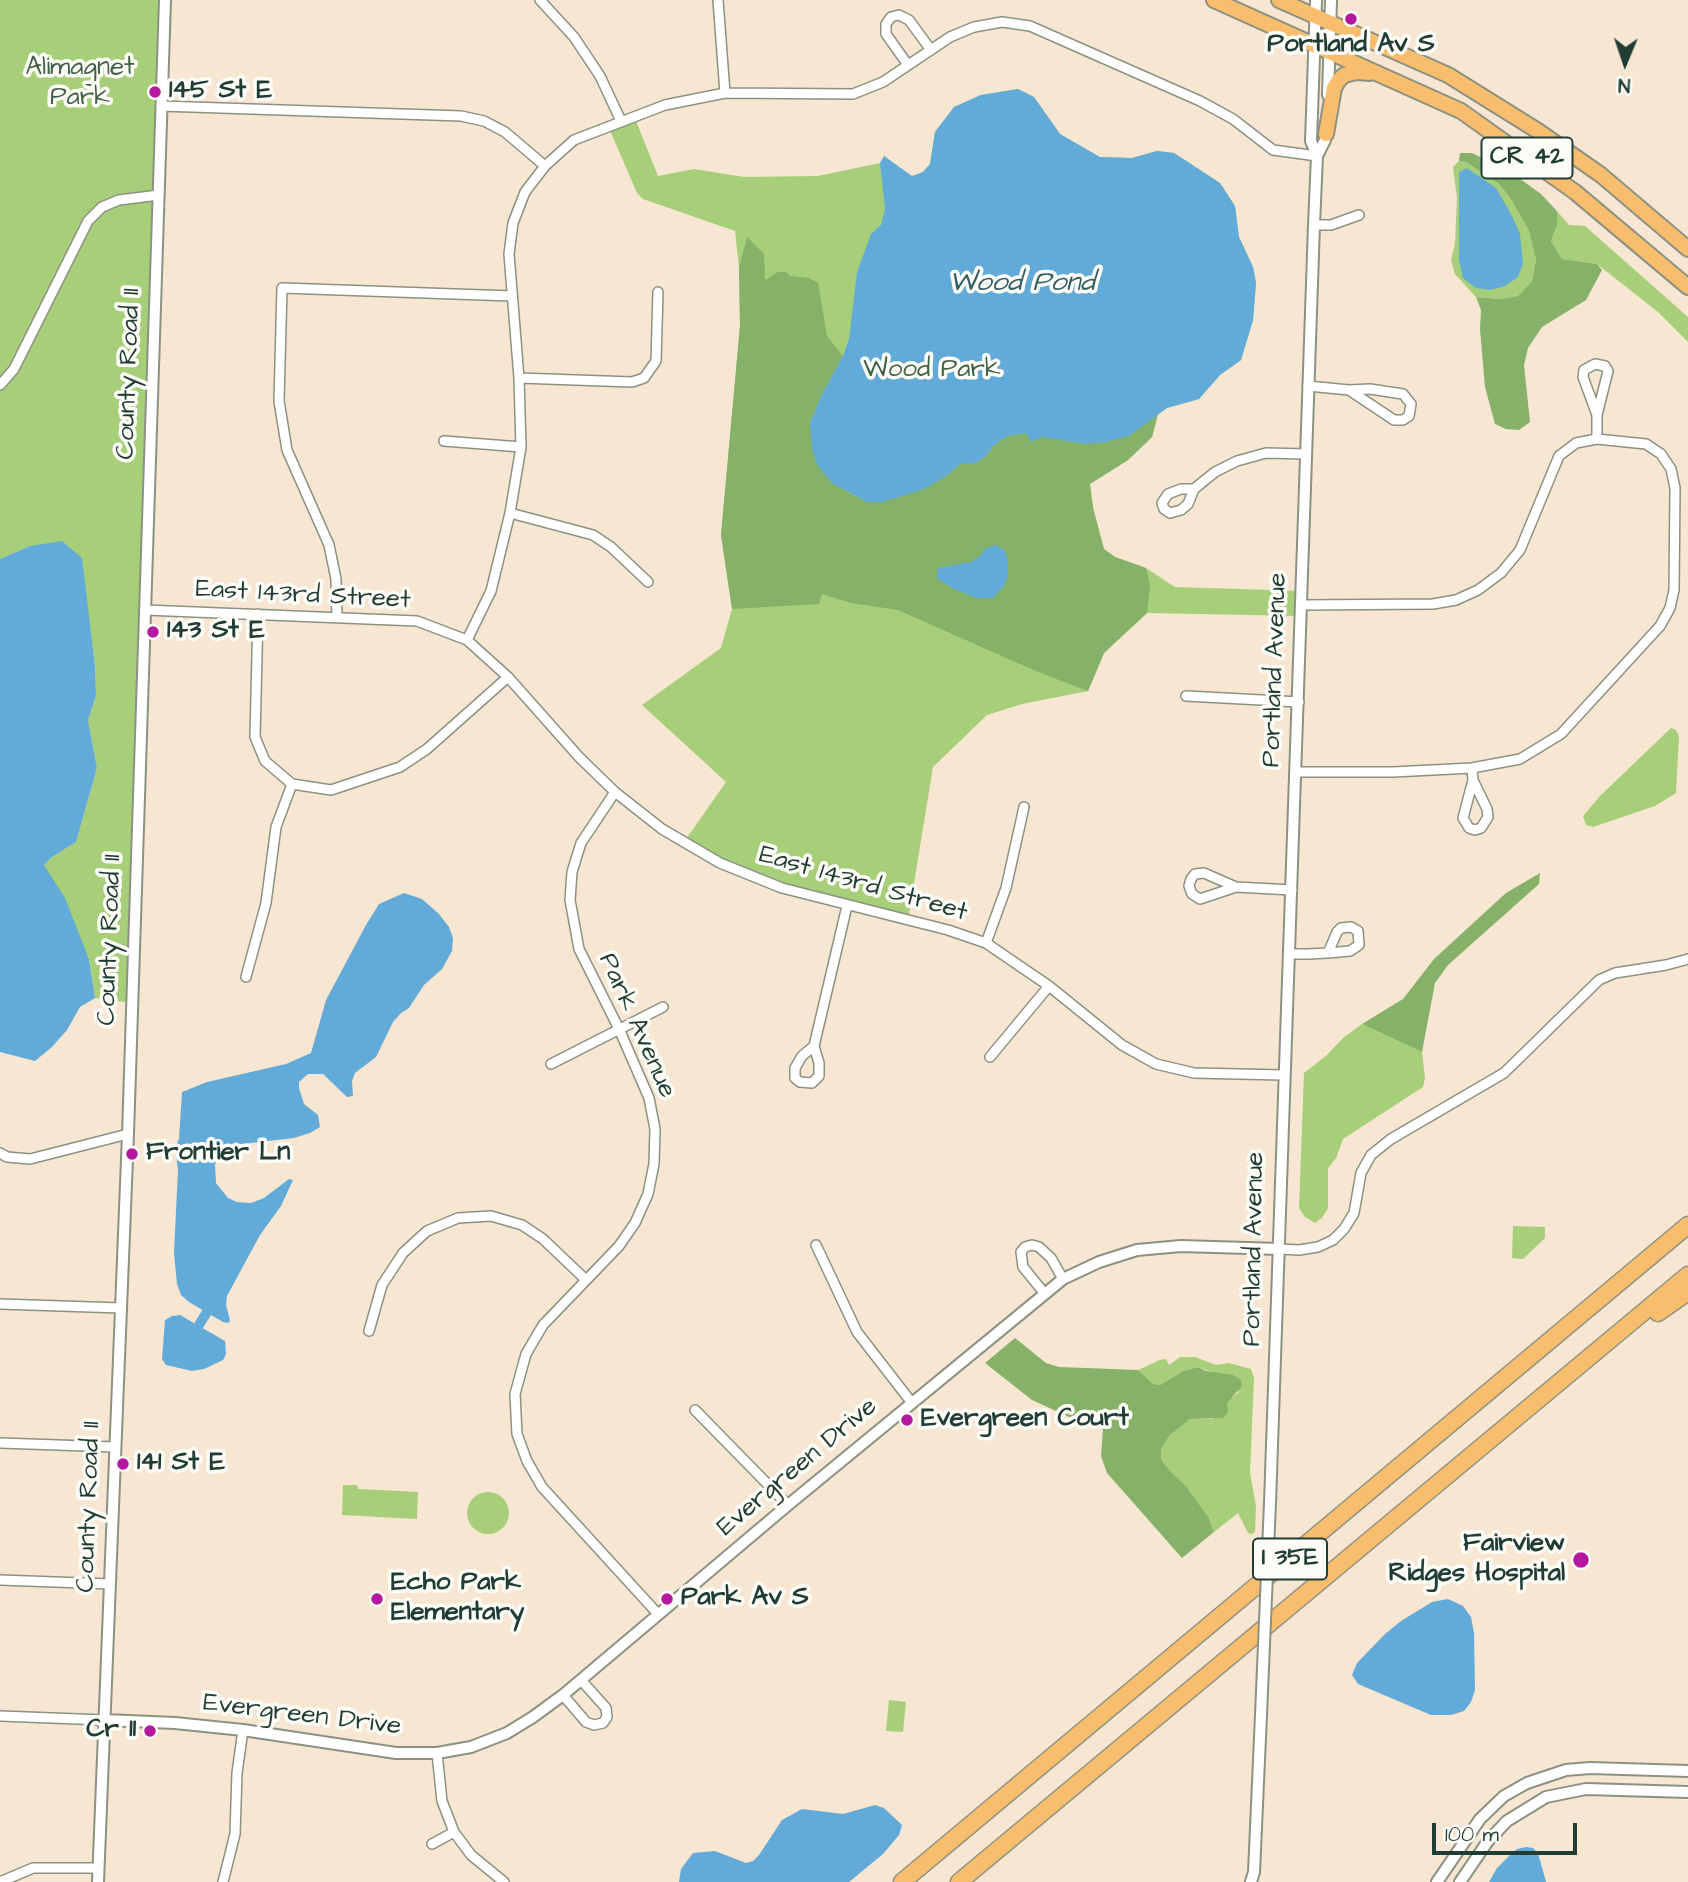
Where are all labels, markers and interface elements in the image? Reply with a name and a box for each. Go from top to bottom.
marker: Portland Av S [1343,11,1359,27]
north arrow [1590,28,1660,98]
place label: Portland Av S [1267,30,1435,62]
park label: Alimagnet Park [25,53,135,114]
text: N [1618,71,1631,98]
place label: 145 St E [169,76,272,108]
marker: 145 St E [147,84,163,100]
road number: CR 42 [1482,138,1572,178]
water label: Wood Pond [949,267,1095,301]
street label: County Road 11 [111,288,149,460]
park label: Wood Park [863,355,1001,387]
street label: Portland Avenue [1257,572,1295,768]
street label: East 143rd Street [195,575,411,617]
place label: 143 St E [167,616,265,648]
marker: 143 St E [145,624,161,640]
street label: East 143rd Street [755,840,971,930]
street label: County Road 11 [92,854,130,1026]
street label: Park Avenue [590,949,682,1103]
place label: Frontier Ln [146,1138,290,1170]
marker: Frontier Ln [124,1146,140,1162]
street label: Portland Avenue [1238,1151,1272,1347]
street label: Evergreen Drive [712,1392,884,1544]
place label: Evergreen Court [921,1404,1129,1436]
marker: Evergreen Court [899,1412,915,1428]
street label: County Road 11 [71,1421,109,1593]
place label: 141 St E [137,1448,225,1480]
marker: 141 St E [115,1456,131,1472]
place label: Fairview Ridges Hospital [1389,1529,1565,1590]
road number: I 35E [1253,1539,1327,1580]
marker: Fairview Ridges Hospital [1571,1550,1591,1570]
place label: Echo Park Elementary [391,1568,524,1630]
place label: Park Av S [681,1583,809,1615]
marker: Echo Park Elementary [369,1591,385,1607]
marker: Park Av S [659,1591,675,1607]
street label: Evergreen Drive [201,1688,403,1744]
place label: Cr 11 [86,1715,136,1747]
marker: Cr 11 [142,1723,158,1739]
scale bar [1436,1808,1581,1852]
text: 100 m [1445,1820,1499,1849]

